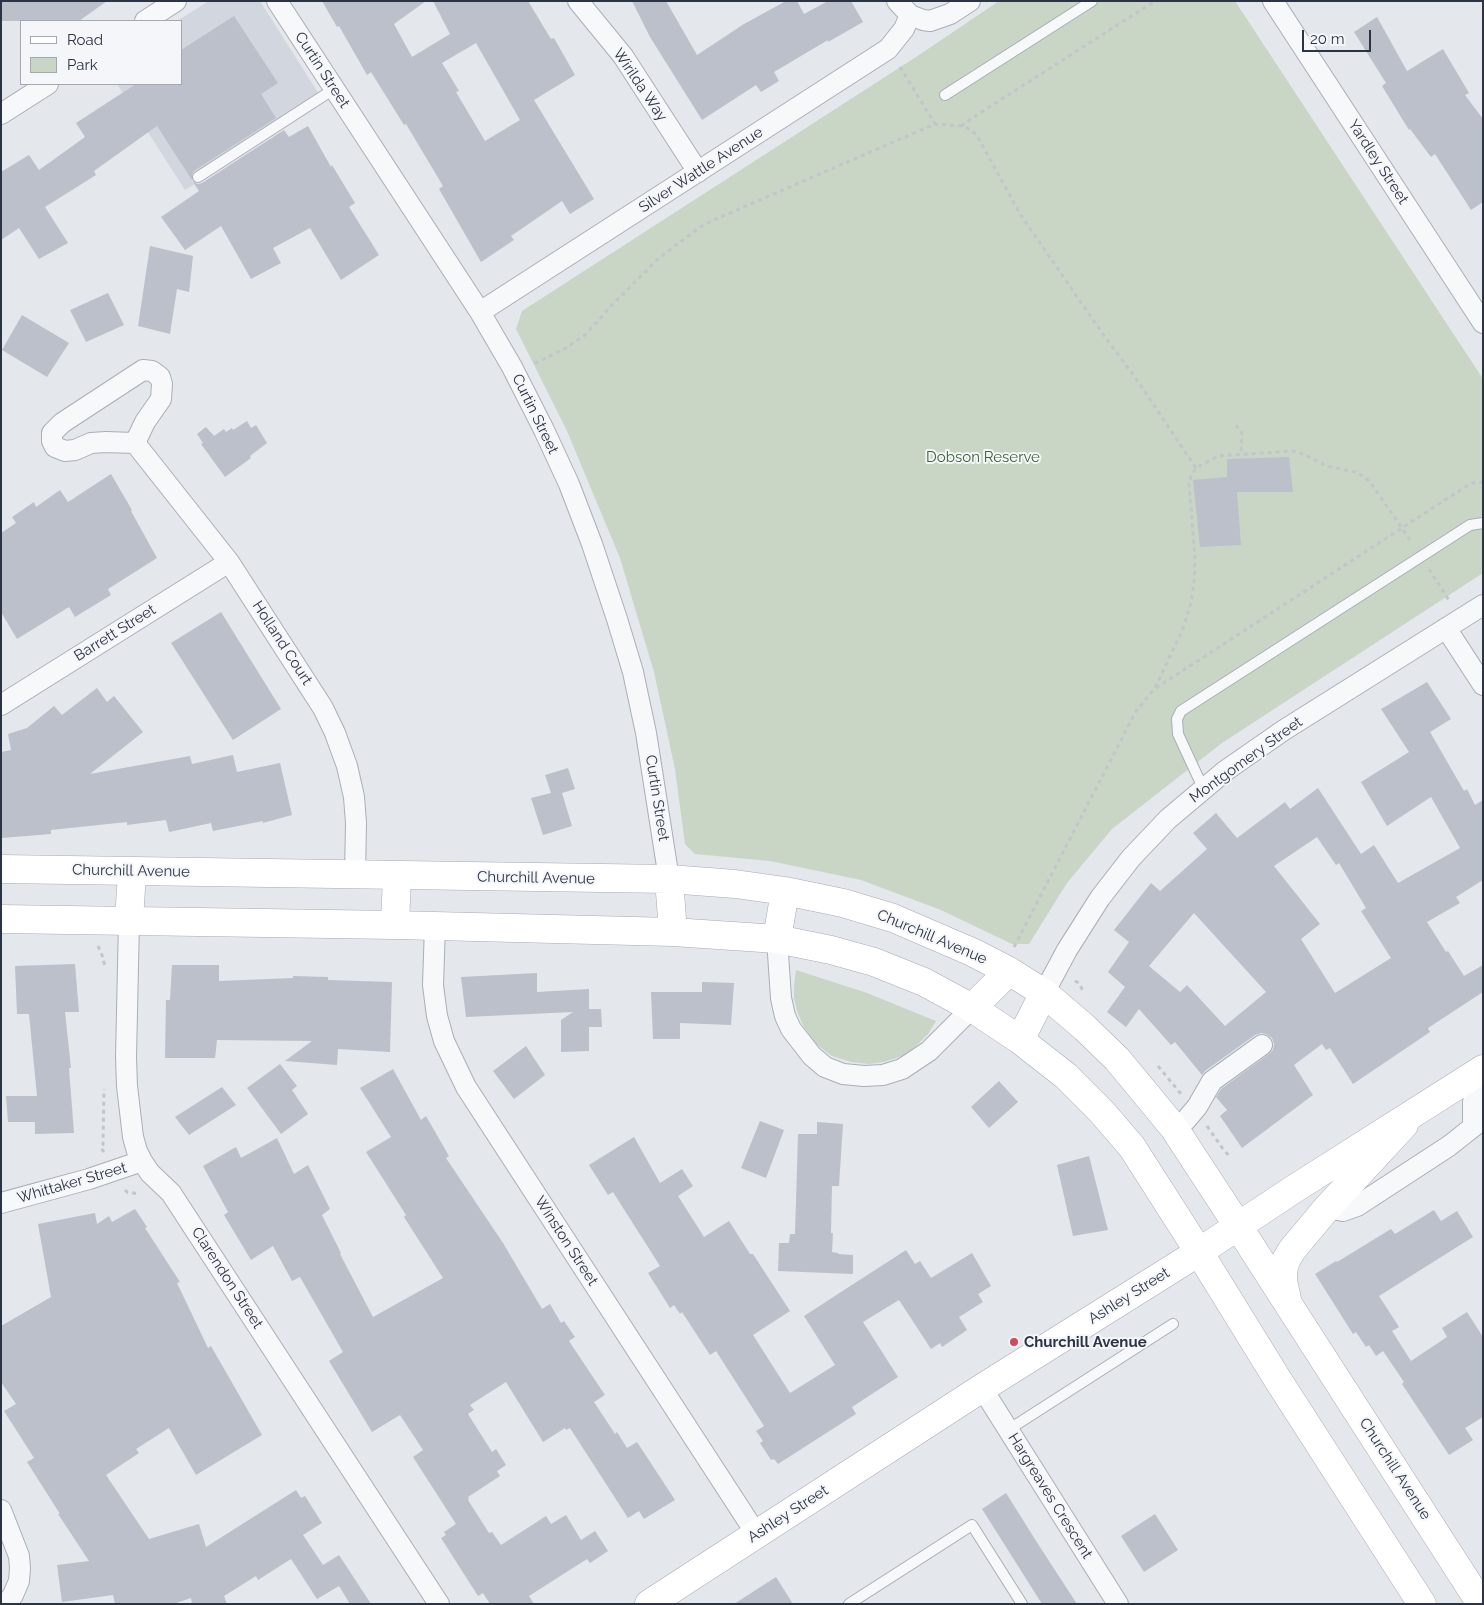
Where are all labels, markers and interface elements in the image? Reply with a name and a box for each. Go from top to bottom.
legend [20,20,182,85]
scale bar [1304,20,1373,52]
street label: Curtin Street [291,29,353,111]
text: 20 m [1310,30,1345,48]
text: Road [67,31,103,49]
street label: Wirilda Way [609,45,671,125]
text: Park [67,56,98,74]
street label: Yardley Street [1344,116,1412,208]
street label: Silver Wattle Avenue [636,123,766,217]
street label: Curtin Street [508,371,562,457]
park label: Dobson Reserve [926,448,1040,466]
street label: Holland Court [248,598,316,688]
street label: Barrett Street [71,601,159,665]
street label: Montgomery Street [1186,713,1306,807]
street label: Curtin Street [641,754,673,842]
street label: Churchill Avenue [72,861,190,881]
street label: Churchill Avenue [477,868,595,888]
street label: Churchill Avenue [874,906,990,968]
street label: Whittaker Street [15,1159,129,1207]
street label: Winston Street [530,1193,602,1289]
street label: Clarendon Street [187,1224,267,1332]
street label: Ashley Street [1085,1264,1173,1328]
place label: Churchill Avenue [1024,1333,1147,1351]
marker: Churchill Avenue [1008,1336,1020,1348]
street label: Churchill Avenue [1355,1415,1435,1523]
street label: Hargreaves Crescent [1004,1430,1096,1562]
street label: Ashley Street [744,1481,832,1547]

